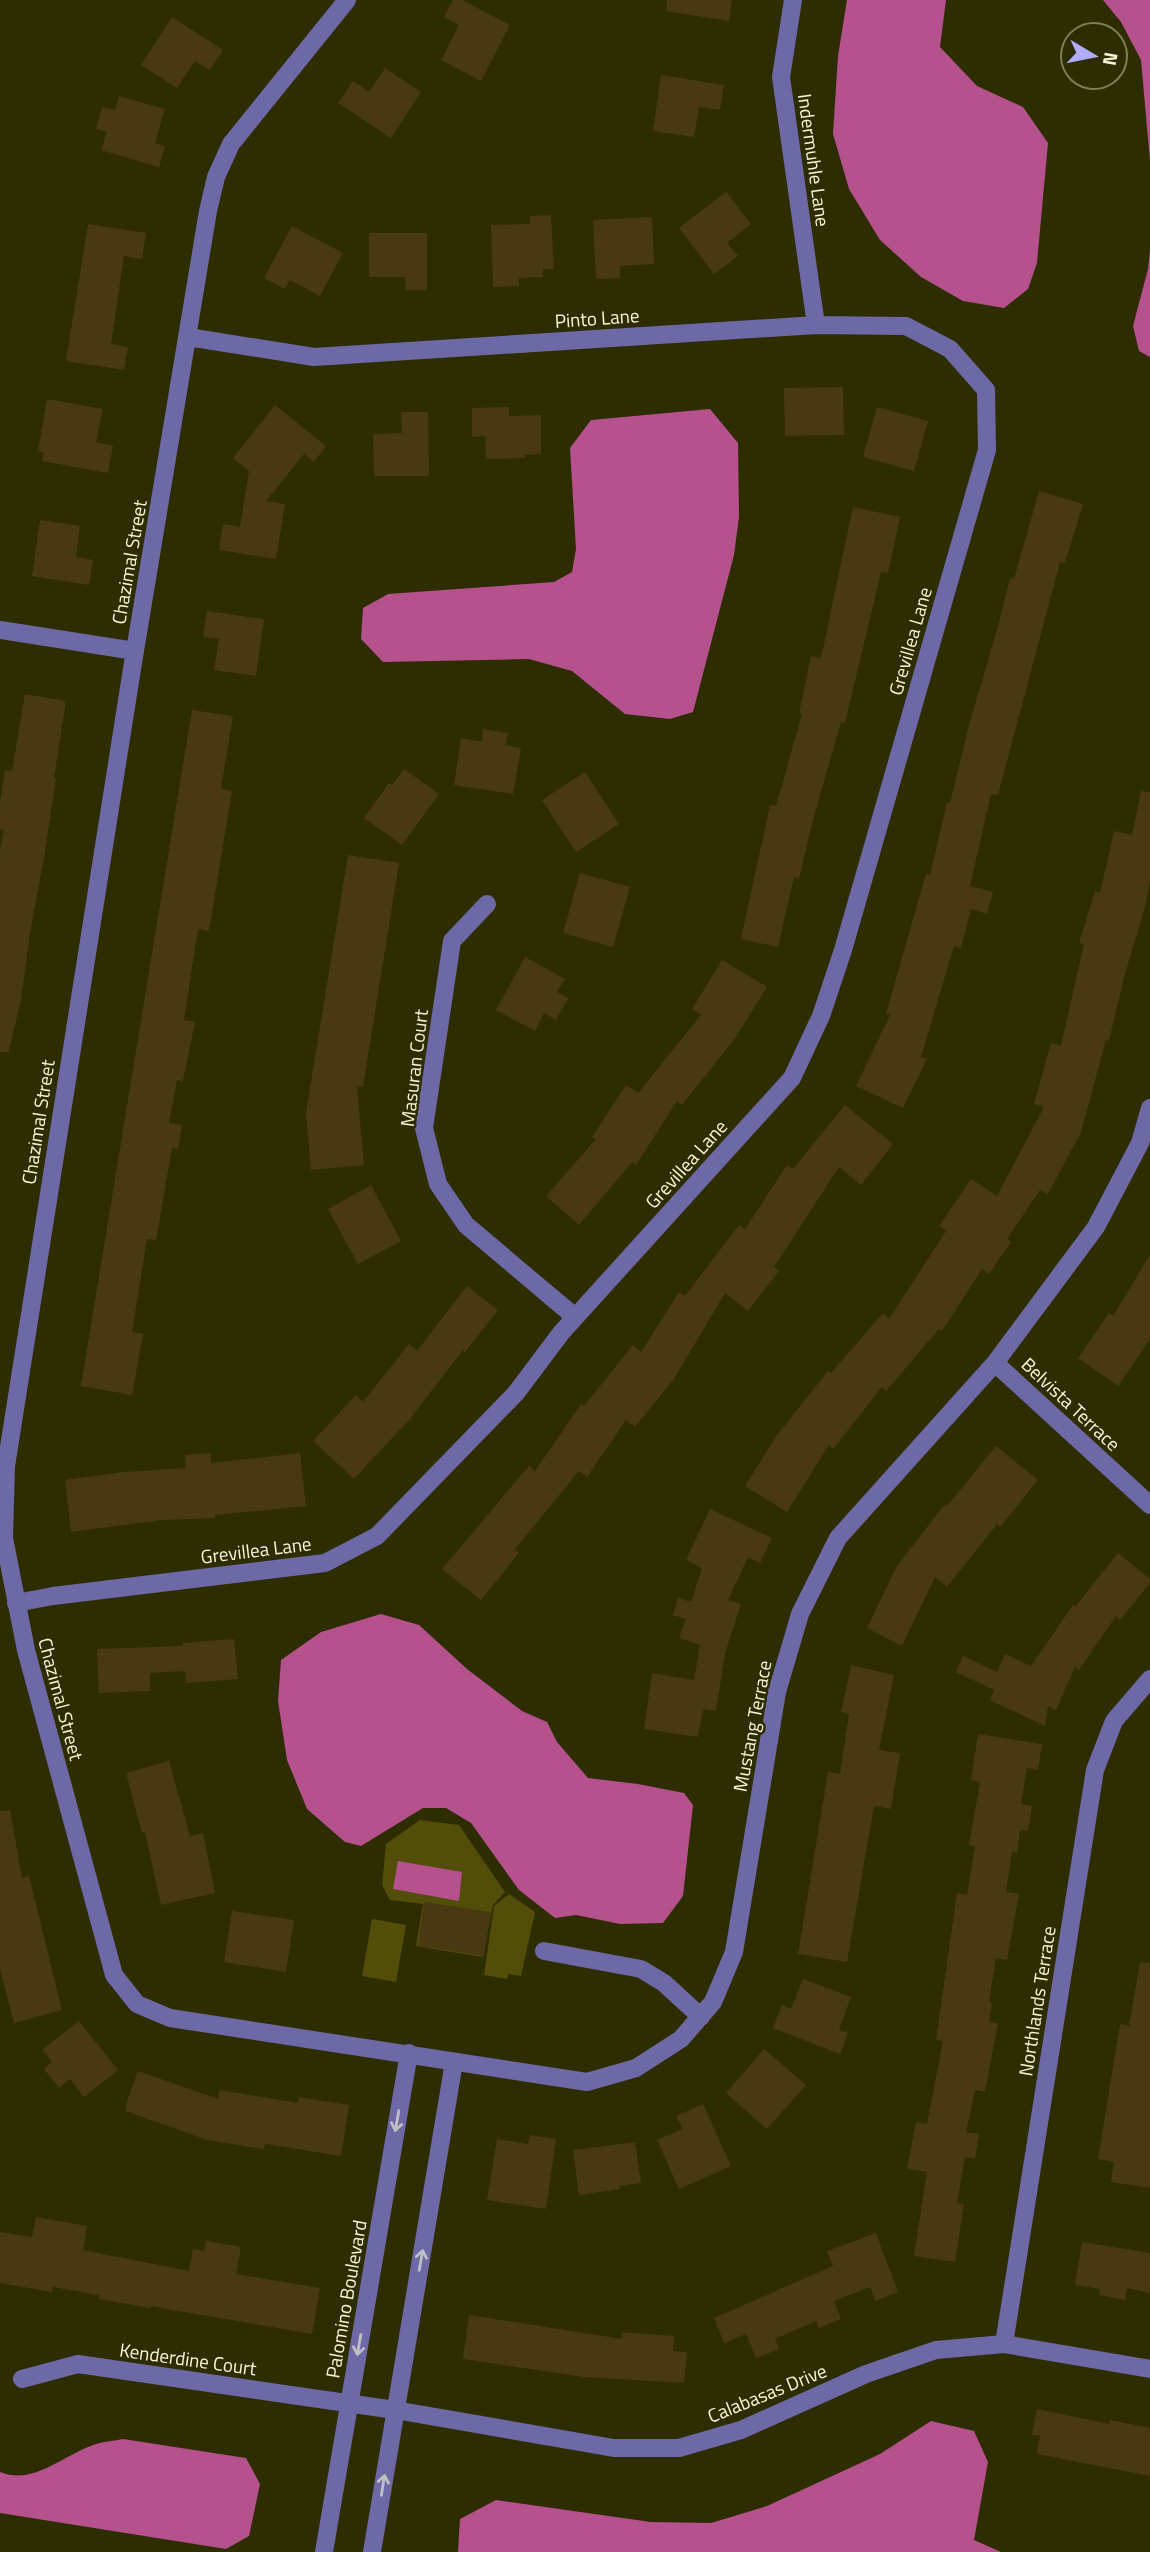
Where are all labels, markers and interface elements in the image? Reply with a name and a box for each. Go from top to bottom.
north arrow [1059,21,1129,91]
text: N [1096,50,1127,68]
street label: Indermuhle Lane [791,92,838,228]
street label: Pinto Lane [554,300,640,335]
street label: Chazimal Street [103,497,154,626]
street label: Grevillea Lane [880,583,939,698]
street label: Masuran Court [392,1007,435,1128]
street label: Chazimal Street [13,1057,62,1186]
street label: Grevillea Lane [638,1113,734,1215]
street label: Belvista Terrace [1015,1350,1127,1457]
street label: Grevillea Lane [199,1528,313,1571]
street label: Chazimal Street [31,1634,92,1764]
street label: Mustang Terrace [725,1658,778,1794]
street label: Northlands Terrace [1010,1924,1063,2078]
one-way arrow [390,2109,403,2132]
street label: Palomino Boulevard [317,2218,374,2380]
one-way arrow [415,2249,428,2272]
one-way arrow [352,2333,365,2356]
street label: Kenderdine Court [118,2335,259,2383]
street label: Calabasas Drive [703,2355,831,2430]
one-way arrow [377,2474,390,2497]

